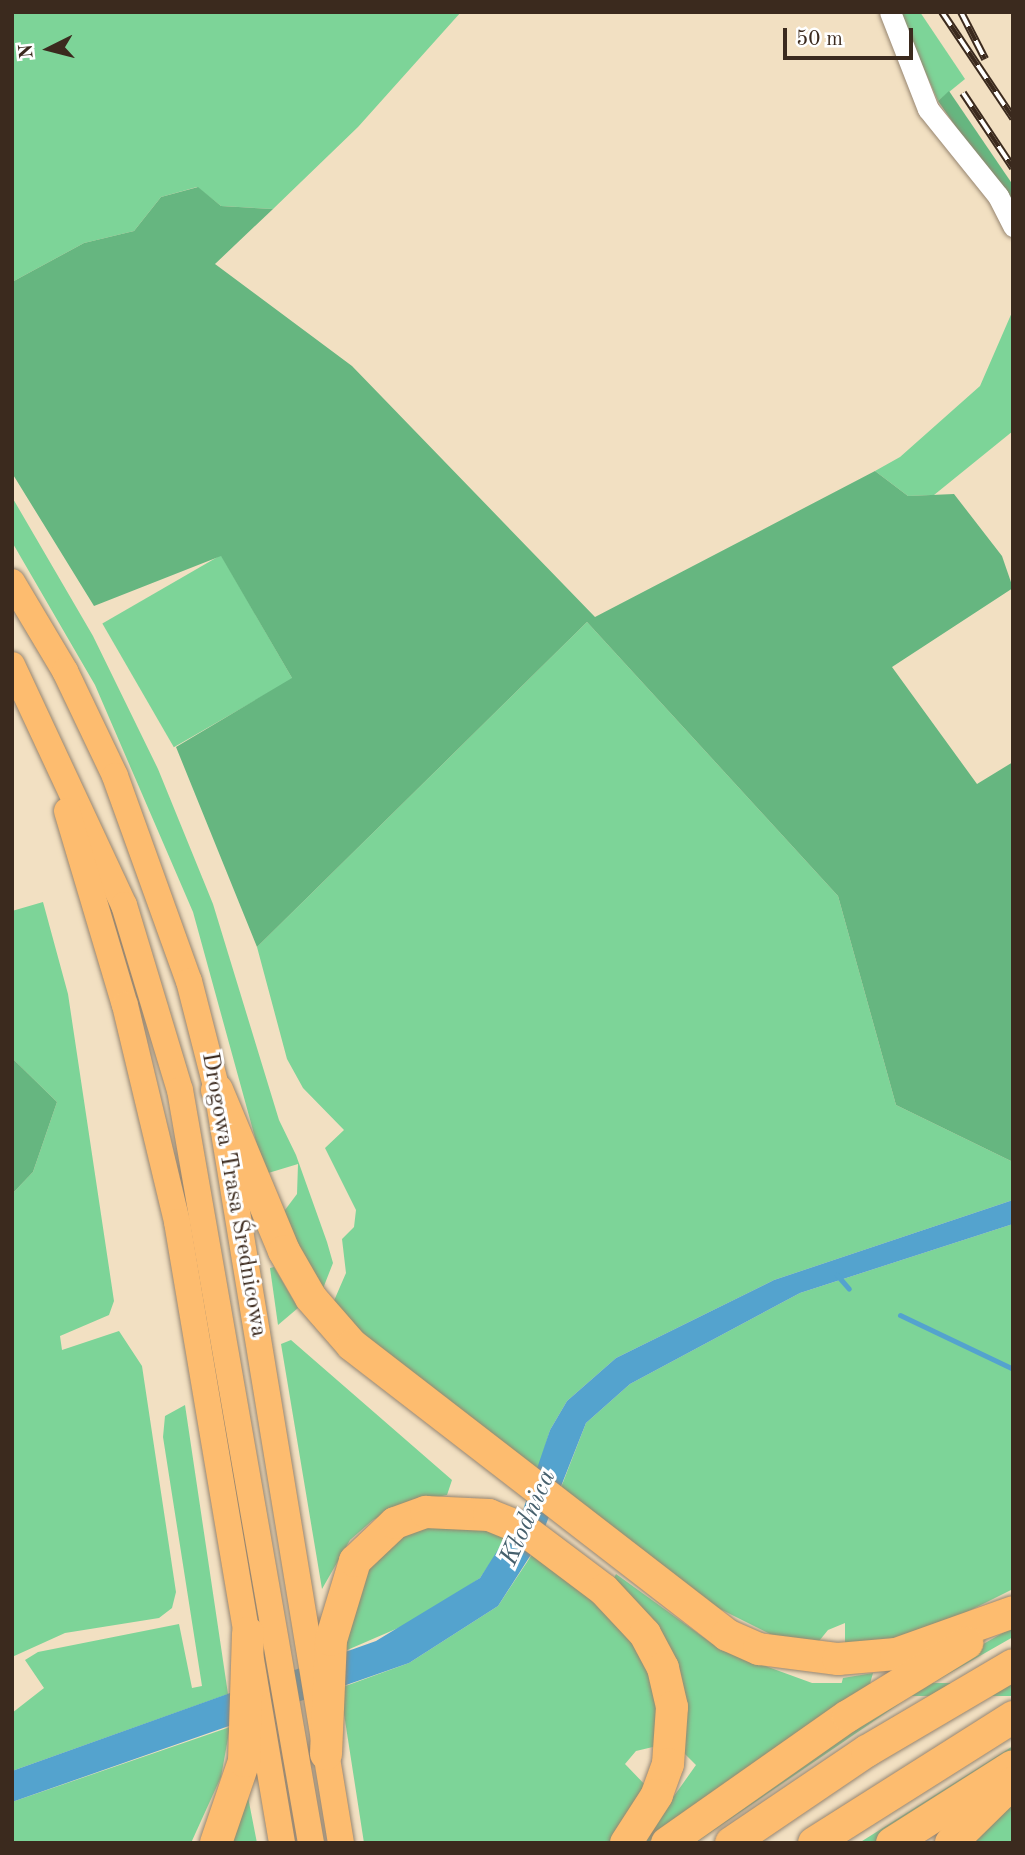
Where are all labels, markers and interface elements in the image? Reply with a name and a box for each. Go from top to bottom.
north arrow [14,14,84,84]
scale bar [787,14,916,58]
text: 50 m [796,29,843,50]
text: N [17,43,38,59]
street label: Drogowa Trasa Średnicowa [194,1050,272,1340]
water label: Kłodnica [494,1465,564,1571]

